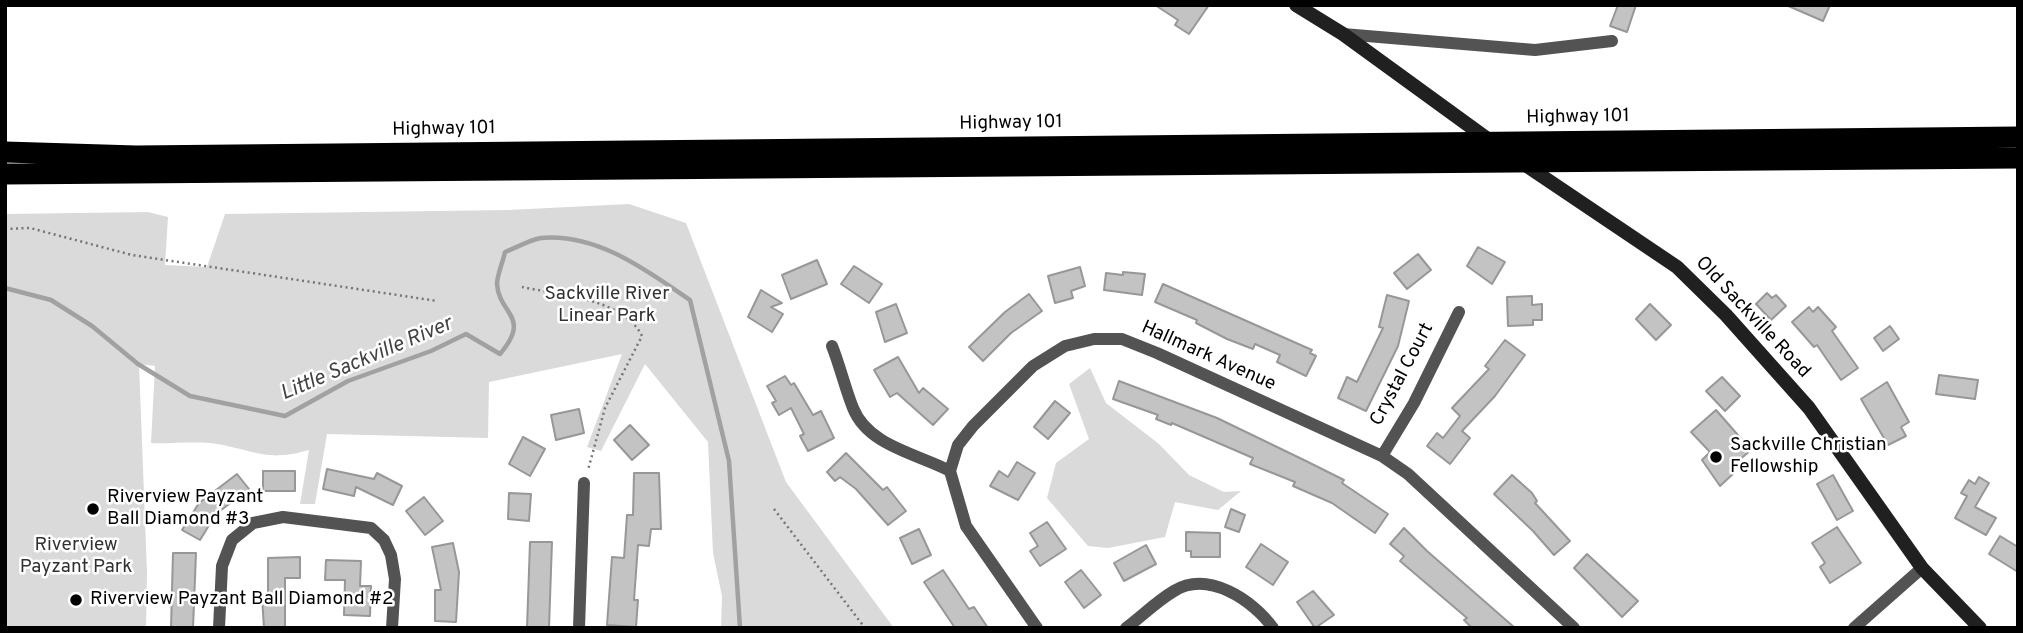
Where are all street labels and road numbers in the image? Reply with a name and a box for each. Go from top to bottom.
street label: Highway 101 [1526,106,1630,130]
street label: Highway 101 [959,112,1063,136]
street label: Highway 101 [392,118,496,142]
street label: Old Sackville Road [1690,252,1814,384]
street label: Hallmark Avenue [1137,317,1279,397]
street label: Crystal Court [1366,320,1440,430]

